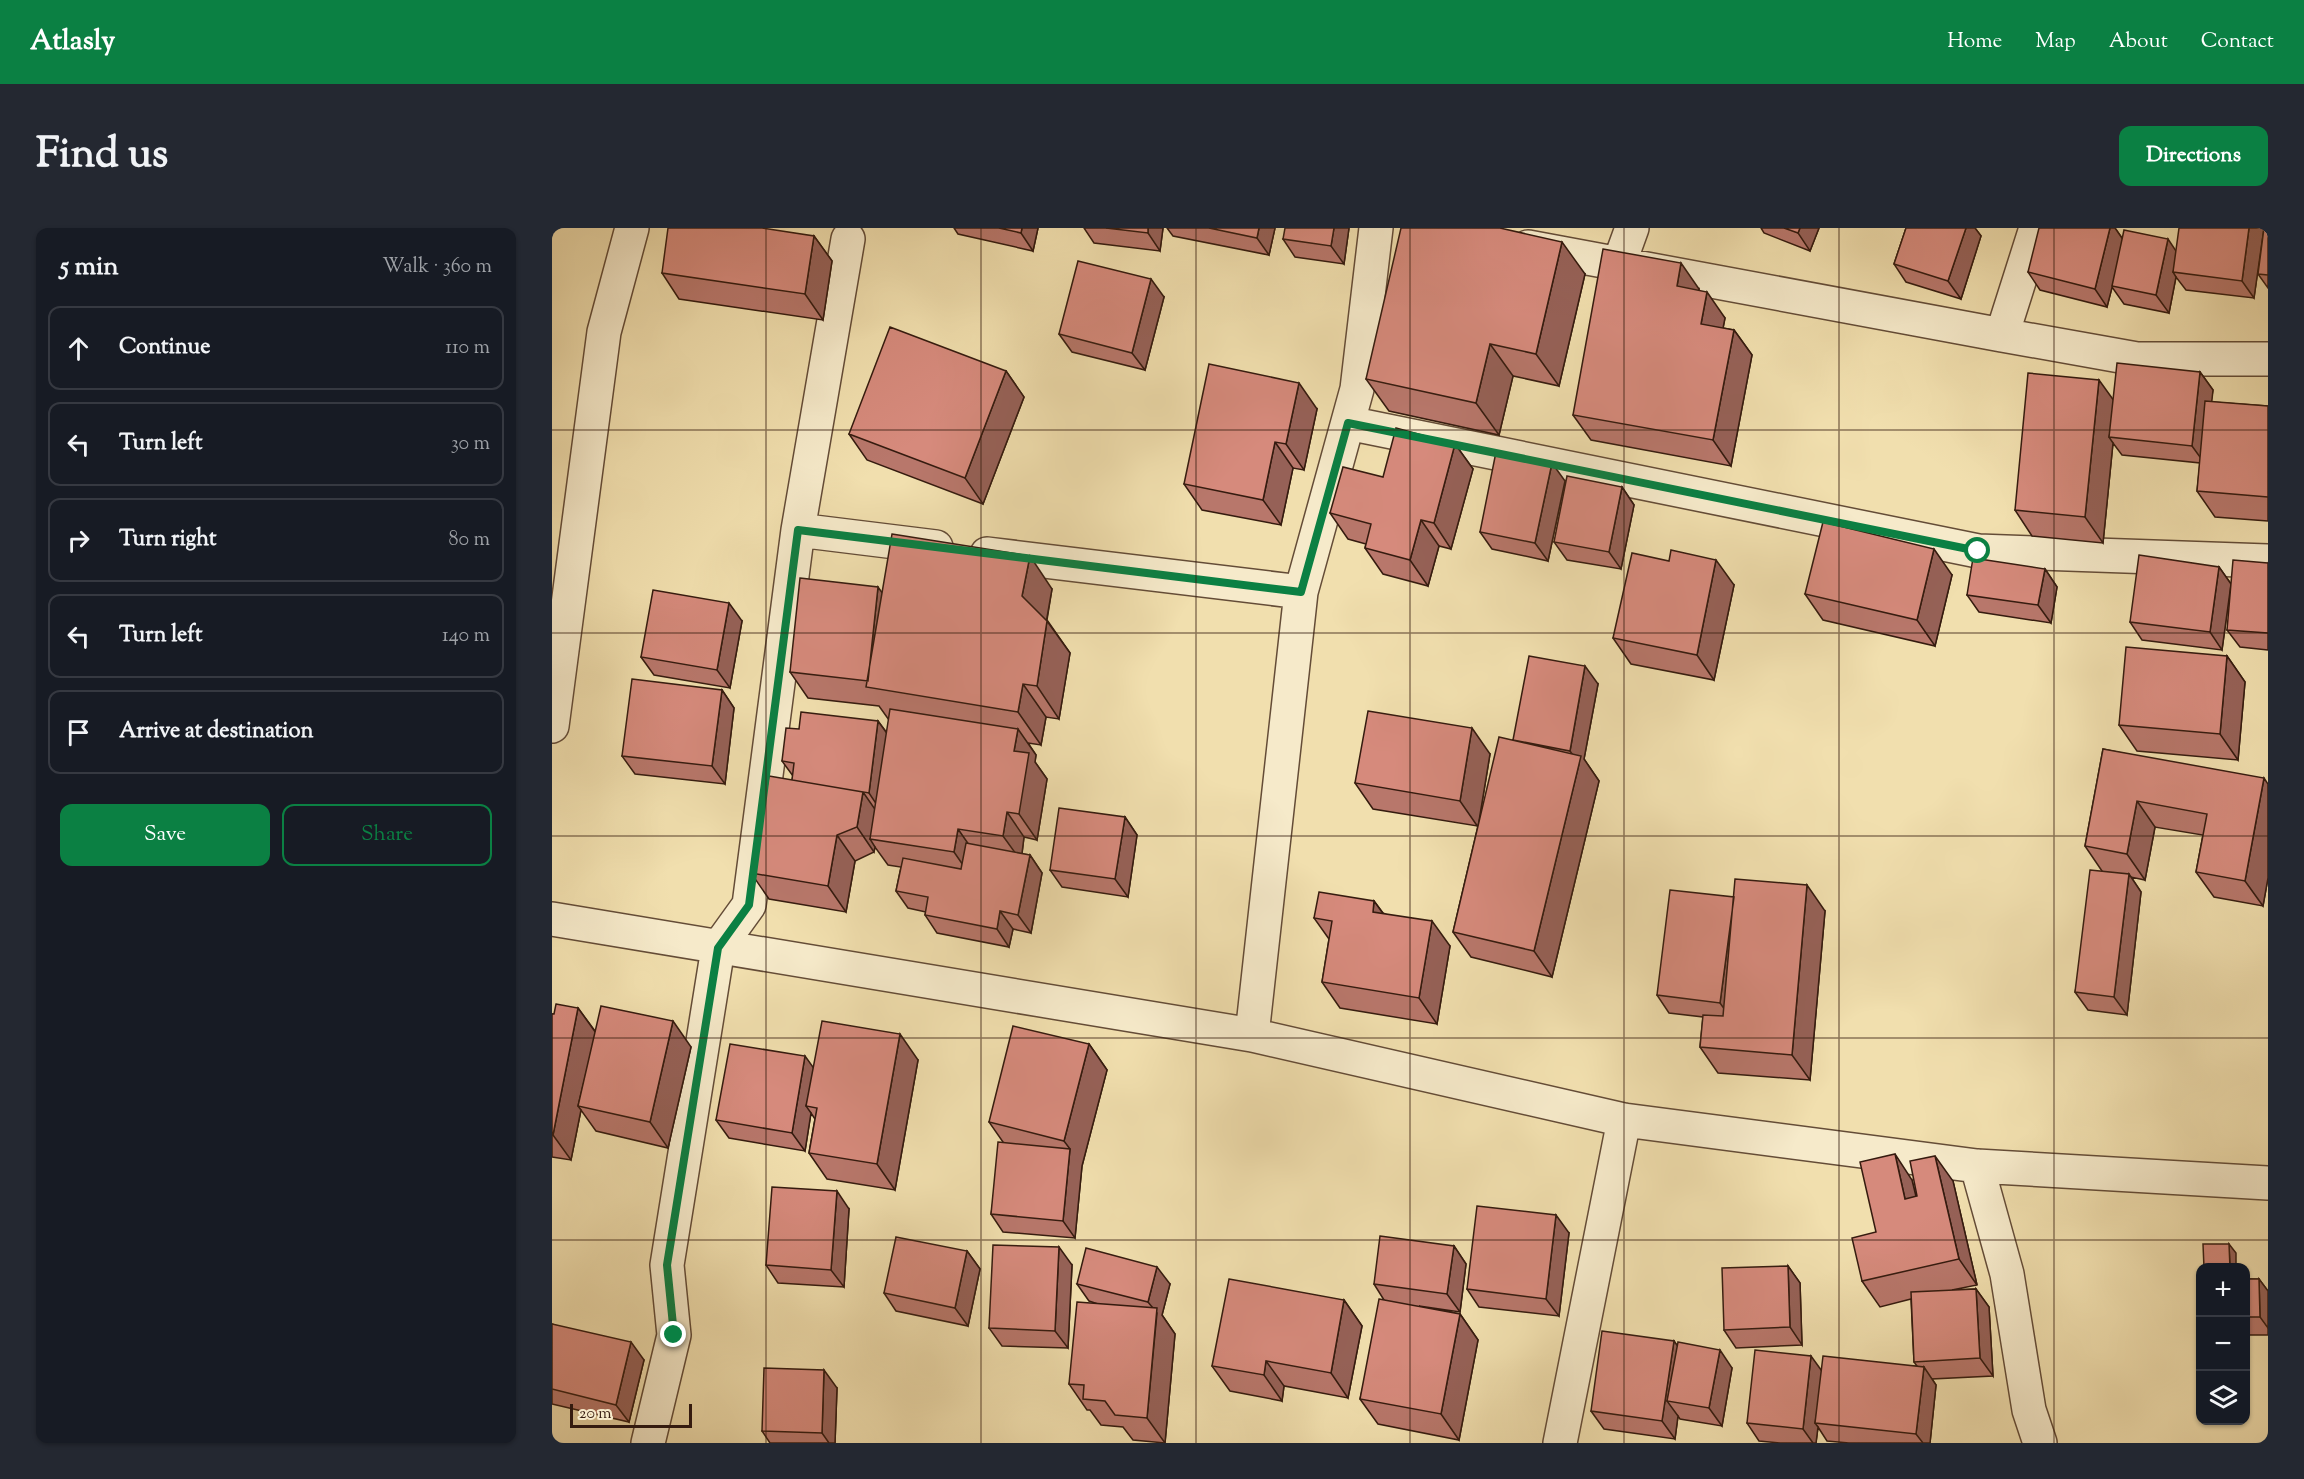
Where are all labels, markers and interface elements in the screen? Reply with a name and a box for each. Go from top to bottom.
text: Atlasly [30,22,115,62]
text: Home [1947,27,2002,57]
text: Map [2035,27,2076,57]
text: About [2109,27,2168,57]
text: Contact [2201,27,2274,57]
text: Find us [36,126,168,186]
button: Directions [2119,126,2268,186]
text: 5 min [60,249,119,286]
text: Walk · 360 m [382,253,492,282]
icon: ahead [62,332,95,365]
text: Continue [119,332,210,364]
text: 110 m [445,334,490,363]
icon: left [62,428,95,461]
text: Turn left [119,428,202,460]
text: 30 m [451,430,490,459]
icon: right [62,524,95,557]
text: Turn right [119,524,216,556]
text: 80 m [449,526,490,555]
route start [1964,537,1990,563]
icon: left [62,620,95,653]
text: Turn left [119,620,202,652]
text: 140 m [442,622,490,651]
icon: arrive [62,716,95,749]
text: Arrive at destination [119,716,314,748]
button: Save [60,804,270,866]
button: Share [282,804,492,866]
map controls [2196,1263,2250,1425]
button: + [2196,1263,2250,1317]
button: − [2196,1317,2250,1371]
route end [660,1321,686,1347]
button: layers [2196,1371,2250,1425]
scale bar [570,1401,692,1428]
text: 20 m [579,1403,612,1426]

